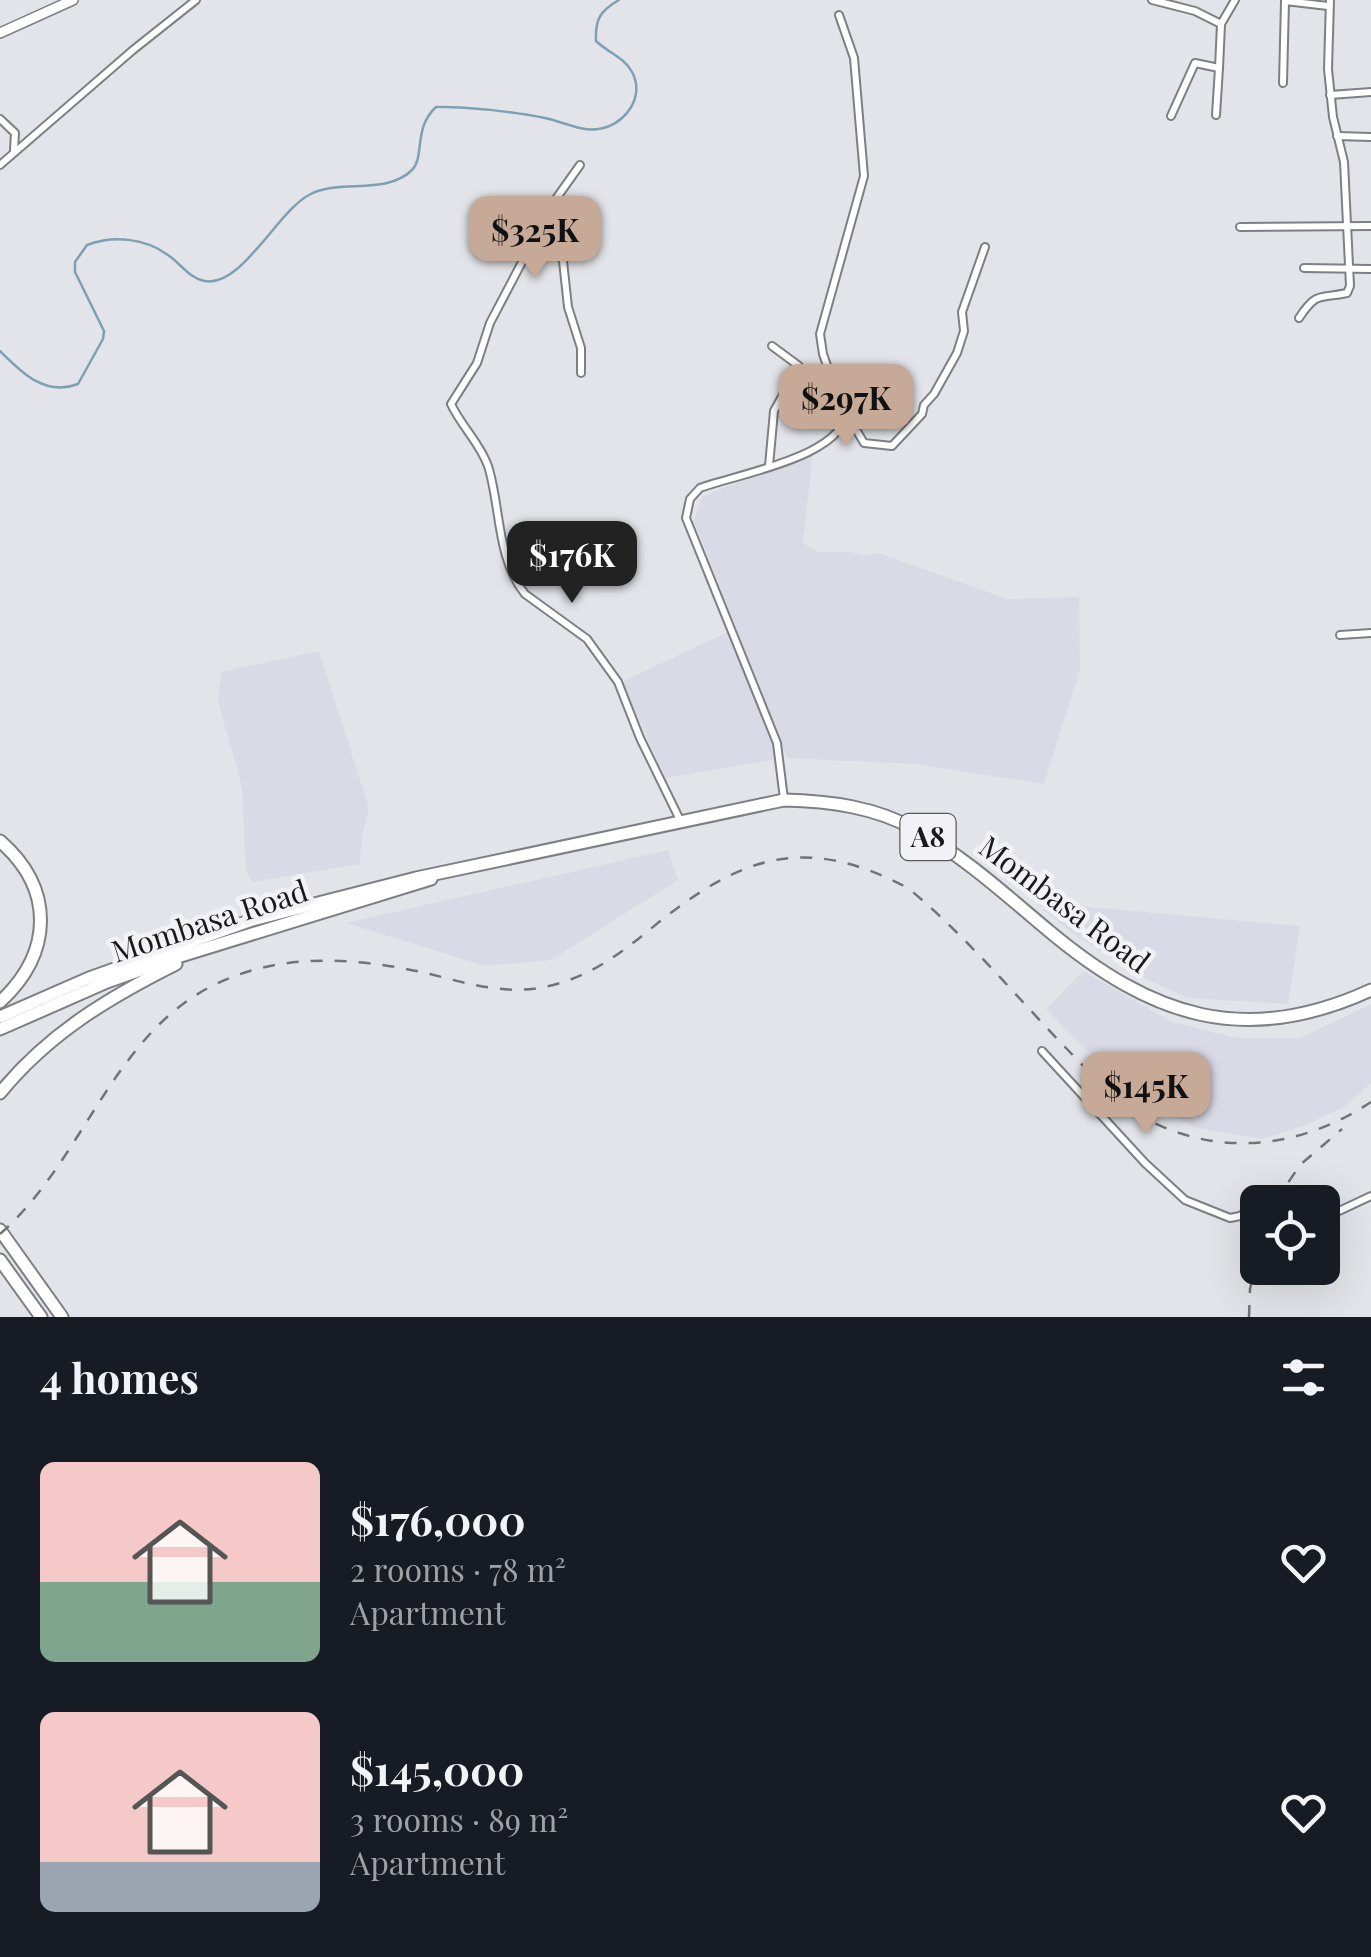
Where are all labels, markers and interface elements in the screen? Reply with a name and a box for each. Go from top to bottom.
pin: $325K [465,196,605,281]
text: $325K [491,207,579,250]
pin: $297K [776,364,916,449]
text: $297K [801,375,891,418]
pin: $176K [502,521,642,606]
text: $176K [529,532,615,575]
road number: A8 [900,814,956,860]
street label: Mombasa Road [972,826,1159,981]
street label: Mombasa Road [106,870,313,971]
pin: $145K [1076,1052,1216,1137]
text: $145K [1103,1063,1189,1106]
map controls [1240,1185,1340,1285]
button: locate [1240,1185,1340,1285]
text: 4 homes [40,1349,199,1405]
icon: filters [1276,1350,1331,1405]
text: $176,000 [350,1491,526,1547]
icon: home [120,1502,240,1622]
icon: heart [1276,1535,1331,1590]
text: 2 rooms · 78 m² [350,1547,566,1590]
text: Apartment [350,1590,505,1633]
text: $145,000 [350,1741,524,1797]
icon: home [120,1752,240,1872]
icon: heart [1276,1785,1331,1840]
text: 3 rooms · 89 m² [350,1797,568,1840]
text: Apartment [350,1840,505,1883]

